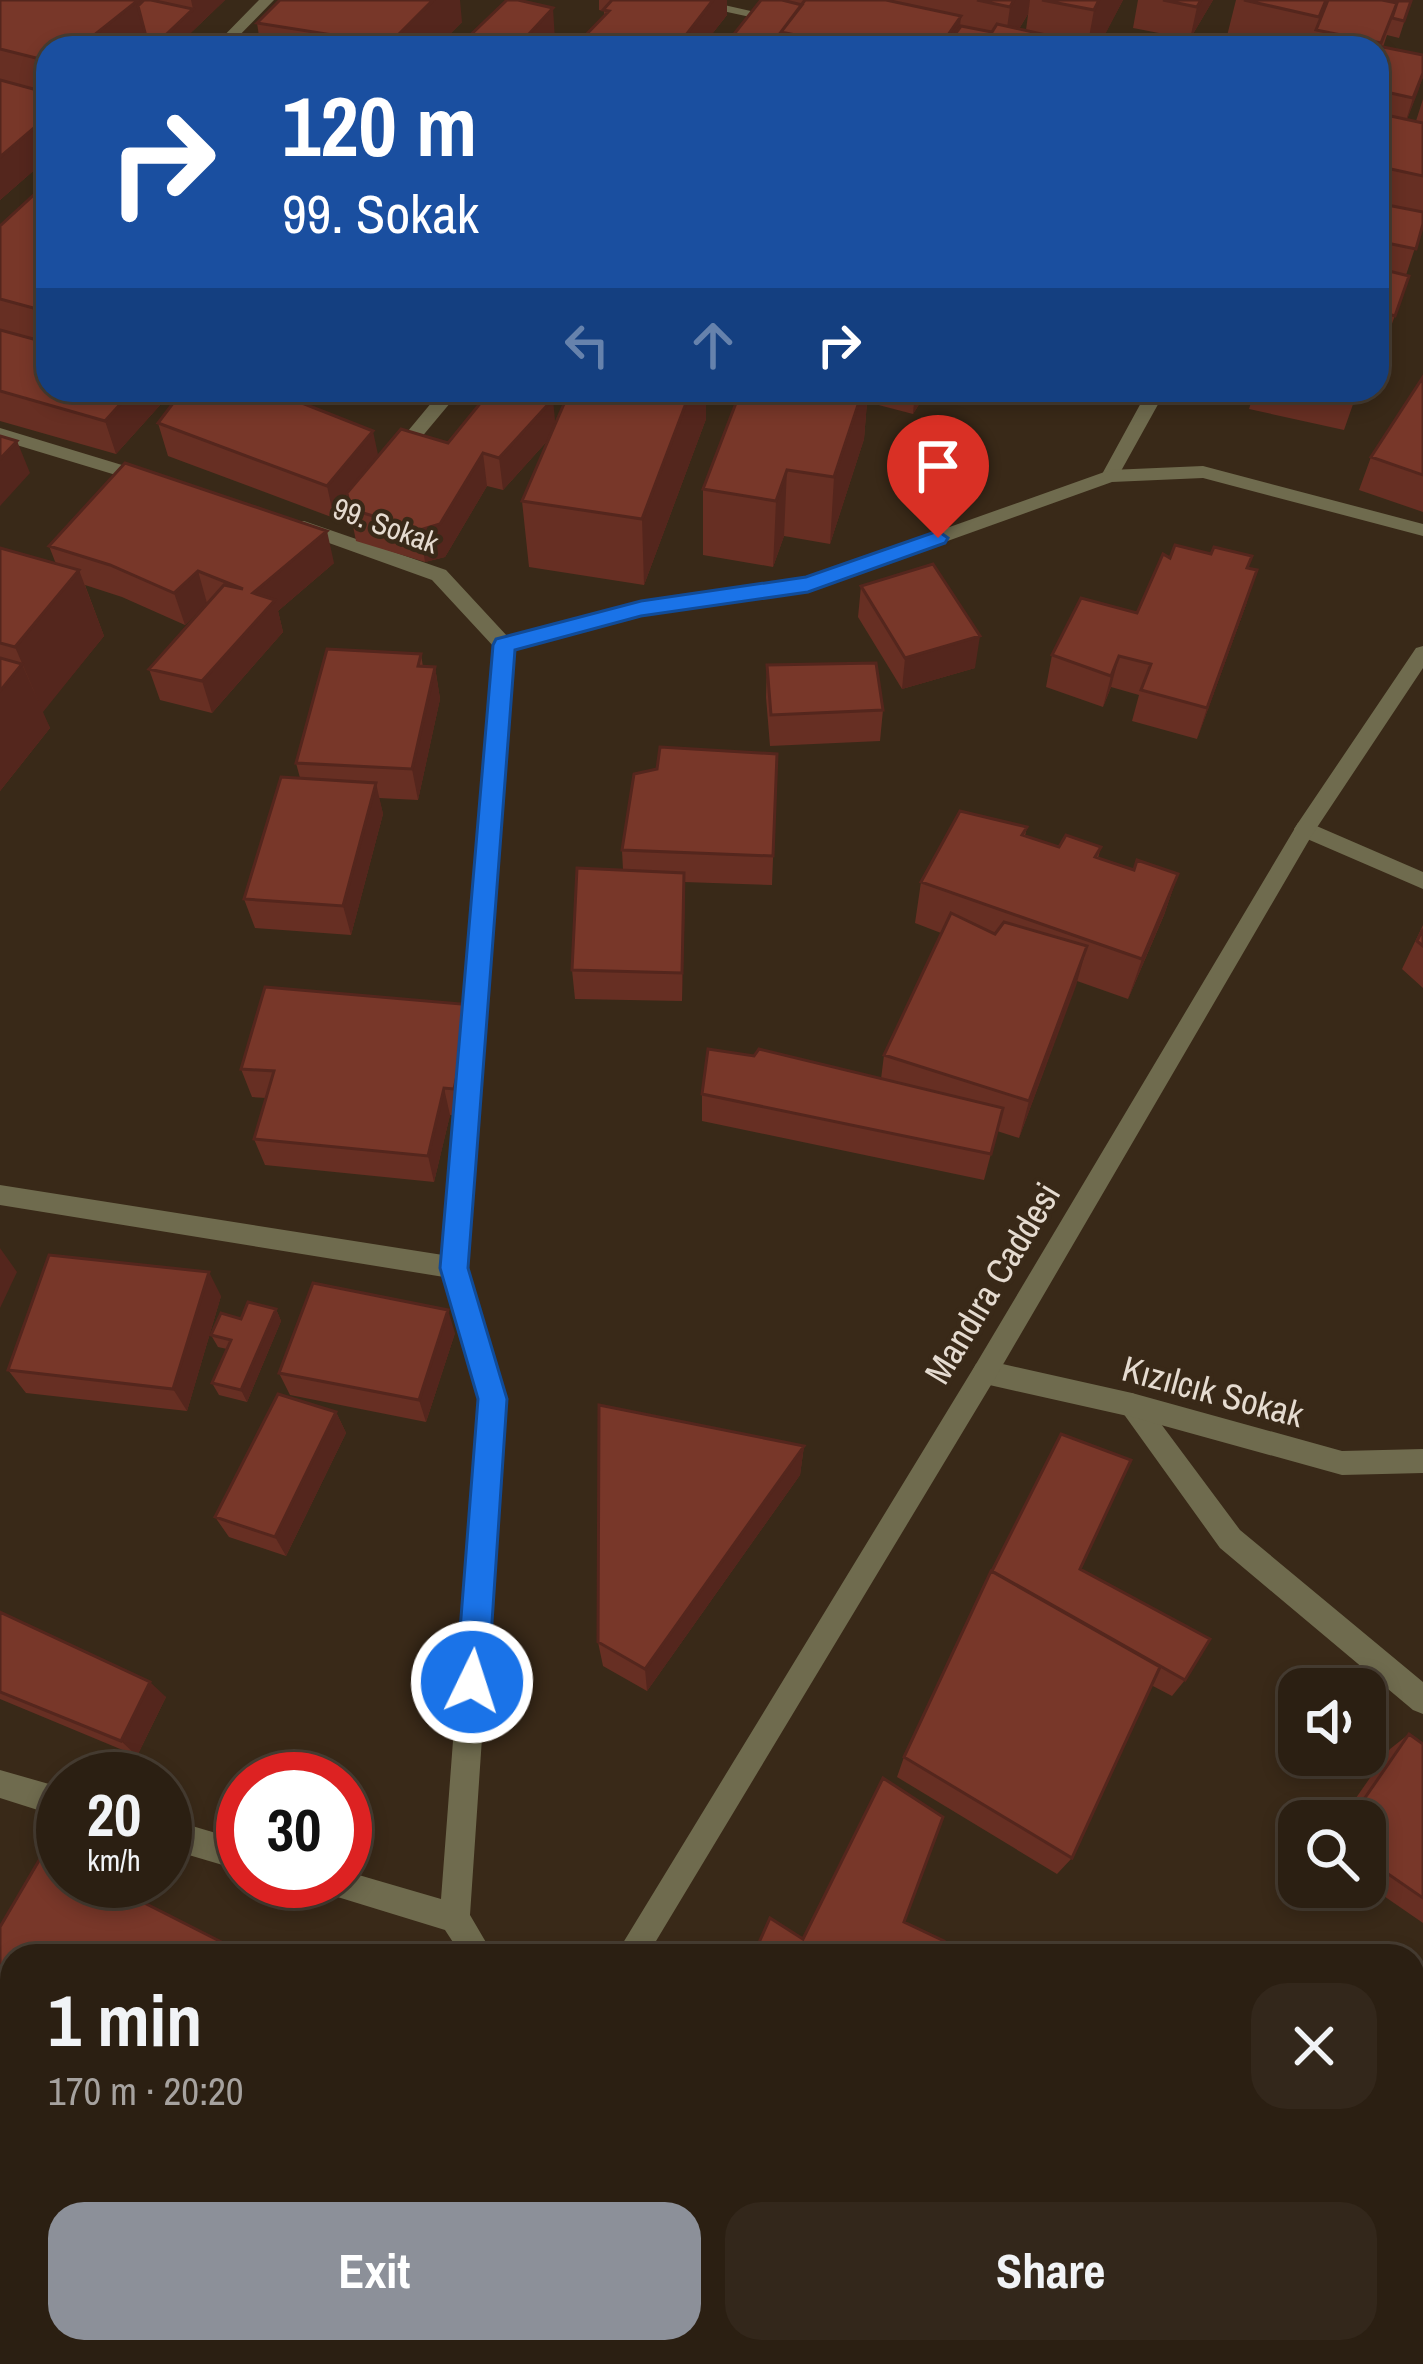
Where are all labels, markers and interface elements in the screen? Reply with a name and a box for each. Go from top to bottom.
text: 120 m [282,69,477,182]
icon: right [84,84,240,240]
text: 99. Sokak [282,177,479,250]
icon: left [554,312,620,378]
icon: ahead [680,312,746,378]
icon: right [806,312,872,378]
pin [887,415,989,538]
icon: arrive [905,433,971,499]
street label: 99. Sokak [328,487,445,563]
street label: Mandıra Caddesi [913,1174,1071,1392]
street label: Kızılcık Sokak [1117,1344,1309,1438]
position arrow [409,1619,535,1745]
map controls [1278,1668,1386,1908]
button: sound [1278,1668,1386,1776]
speed limit sign: 30 [216,1752,372,1908]
text: 20 [87,1774,141,1855]
button: search [1278,1800,1386,1908]
text: km/h [87,1840,141,1880]
text: 1 min [48,1971,202,2068]
button: close [1251,1983,1377,2109]
text: 170 m · 20:20 [48,2065,244,2117]
button: Exit [48,2202,701,2340]
button: Share [725,2202,1377,2340]

